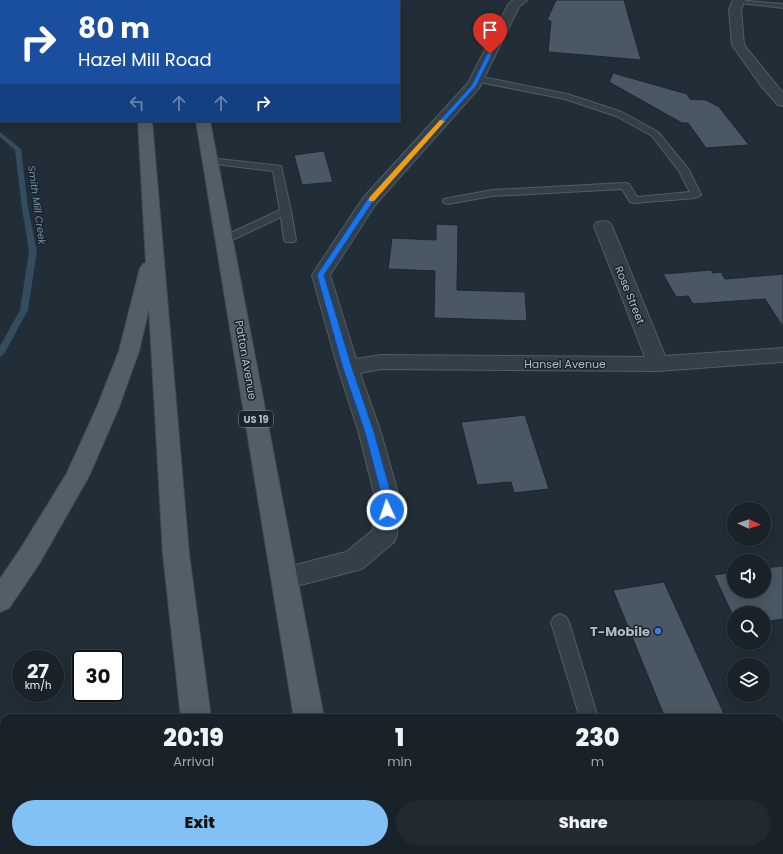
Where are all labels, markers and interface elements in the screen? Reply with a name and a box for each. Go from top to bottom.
text: 80 m [78,9,150,48]
pin [473,13,507,54]
icon: right [12,16,64,68]
icon: arrive [479,19,501,41]
text: Hazel Mill Road [78,47,212,72]
icon: left [126,92,148,114]
icon: ahead [168,92,190,114]
icon: ahead [210,92,232,114]
icon: right [252,92,274,114]
water label: Smith Mill Creek [24,165,50,246]
street label: Rose Street [611,264,649,326]
street label: Patton Avenue [231,319,261,401]
street label: Hansel Avenue [524,356,606,372]
road number: US 19 [239,411,273,427]
position arrow [366,489,408,531]
north arrow [727,502,771,546]
map controls [727,502,771,702]
button: sound [727,554,771,598]
button: search [727,606,771,650]
place label: T-Mobile [590,622,650,641]
marker: T-Mobile [653,626,663,636]
speed limit sign: 30 [72,650,124,702]
text: 27 [27,657,49,685]
button: layers [727,658,771,702]
text: km/h [25,678,51,693]
text: 20:19 [163,721,224,754]
text: 1 [395,721,404,754]
text: 230 [576,721,620,754]
text: Arrival [173,752,214,771]
text: min [387,752,412,771]
text: m [591,752,604,771]
button: Exit [12,800,388,846]
button: Share [396,800,771,846]

